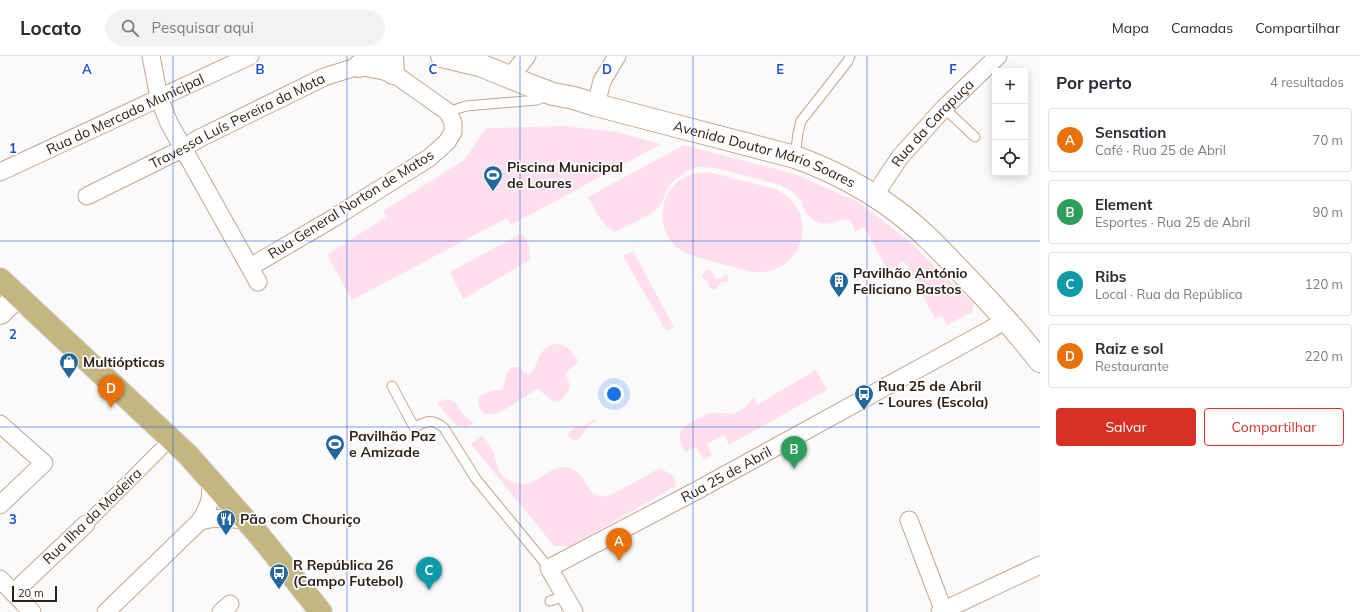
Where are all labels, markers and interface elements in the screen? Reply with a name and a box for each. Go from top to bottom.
search box [105,10,385,46]
text: Locato [20,16,81,40]
icon: search [119,17,141,39]
text: Pesquisar aqui [151,18,254,37]
text: Mapa [1112,19,1149,37]
text: Camadas [1171,19,1233,37]
text: Compartilhar [1255,19,1340,37]
text: A [82,61,92,77]
text: B [256,61,265,77]
text: C [429,61,438,77]
text: D [602,61,612,77]
text: E [776,61,784,77]
text: F [949,61,957,77]
map controls [992,68,1028,176]
button: + [992,68,1028,104]
street label: Travessa Luís Pereira da Mota [146,69,328,173]
street label: Rua do Mercado Municipal [43,70,207,158]
text: Por perto [1056,72,1132,93]
text: 4 resultados [1270,74,1344,90]
street label: Rua da Carapuça [887,75,978,170]
button: − [992,104,1028,140]
street label: Avenida Doutor Mário Soares [672,117,859,192]
text: Sensation [1095,123,1166,142]
text: A [1065,132,1075,148]
text: 70 m [1313,132,1343,148]
text: 1 [9,140,17,156]
button: locate [992,140,1028,176]
text: Café · Rua 25 de Abril [1095,142,1226,158]
street label: Rua General Norton de Matos [265,145,437,263]
place label: Piscina Municipal de Loures [507,158,623,192]
sports icon: Piscina Municipal de Loures [482,164,504,192]
text: Element [1095,195,1153,214]
text: B [1066,204,1074,220]
text: 90 m [1313,204,1343,220]
text: Esportes · Rua 25 de Abril [1095,214,1250,230]
place label: Pavilhão António Feliciano Bastos [853,264,968,298]
text: Ribs [1095,267,1126,286]
building icon: Pavilhão António Feliciano Bastos [828,270,850,298]
text: C [1066,276,1074,292]
text: 120 m [1305,276,1343,292]
text: Local · Rua da República [1095,286,1243,302]
text: 2 [9,326,17,342]
text: Raiz e sol [1095,339,1163,358]
text: D [1065,348,1075,364]
text: 220 m [1305,348,1343,364]
shop icon: Multiópticas [58,351,80,379]
place label: Multiópticas [83,353,165,371]
text: Restaurante [1095,358,1169,374]
pin: D [98,375,124,408]
place label: Rua 25 de Abril - Loures (Escola) [878,377,989,411]
bus stop icon: Rua 25 de Abril - Loures (Escola) [853,383,875,411]
your location [604,384,624,404]
button: Salvar [1056,408,1196,446]
button: Compartilhar [1204,408,1344,446]
place label: Pavilhão Paz e Amizade [349,427,436,461]
sports icon: Pavilhão Paz e Amizade [324,433,346,461]
pin: B [781,436,807,469]
street label: Rua 25 de Abril [678,442,775,506]
street label: Rua Ilha da Madeira [39,464,145,568]
restaurant icon: Pão com Chouriço [215,508,237,536]
place label: Pão com Chouriço [240,510,361,528]
text: 3 [9,511,17,527]
pin: A [606,528,632,561]
place label: R República 26 (Campo Futebol) [293,556,404,590]
pin: C [416,557,442,590]
bus stop icon: R República 26 (Campo Futebol) [268,562,290,590]
scale bar [12,584,57,603]
text: 20 m [18,586,44,600]

